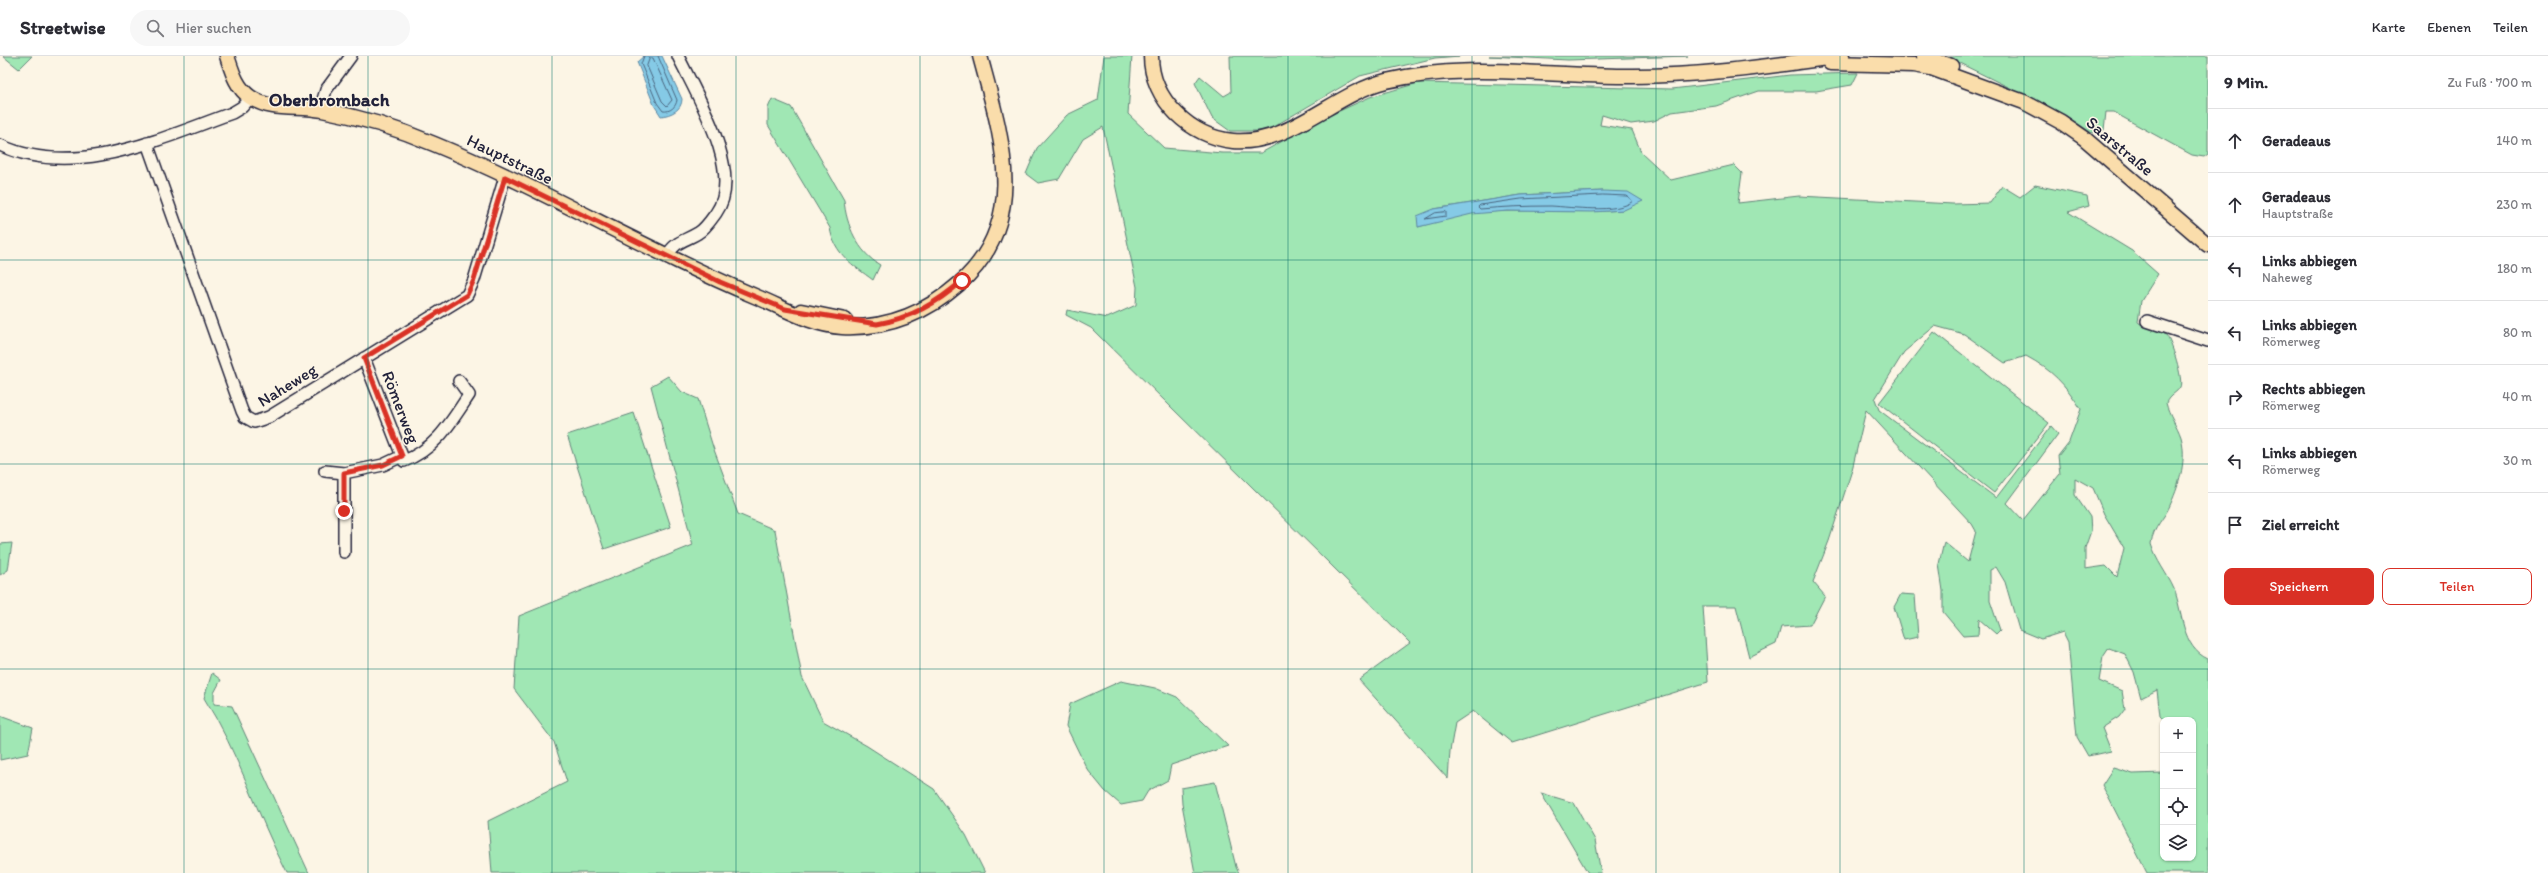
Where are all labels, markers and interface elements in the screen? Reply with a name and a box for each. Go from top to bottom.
search box [130,10,410,46]
text: Streetwise [20,16,106,39]
icon: search [144,17,166,39]
text: Hier suchen [176,19,251,37]
text: Karte [2372,19,2405,36]
text: Ebenen [2427,19,2471,36]
text: Teilen [2493,19,2528,36]
text: 9 Min. [2224,72,2268,92]
text: Zu Fuß · 700 m [2447,75,2532,90]
district label: Oberbrombach [269,88,390,111]
street label: Saarstraße [2082,112,2158,180]
street label: Hauptstraße [464,130,556,188]
icon: ahead [2224,130,2246,152]
text: Geradeaus [2262,132,2331,150]
text: 140 m [2496,133,2532,148]
text: Geradeaus [2262,188,2331,206]
icon: ahead [2224,194,2246,216]
text: 230 m [2496,197,2532,212]
text: Hauptstraße [2262,206,2333,221]
text: Links abbiegen [2262,252,2357,270]
icon: left [2224,258,2246,280]
text: 180 m [2497,261,2532,276]
text: Naheweg [2262,270,2313,285]
route start [953,272,971,290]
text: Links abbiegen [2262,316,2357,334]
icon: left [2224,322,2246,344]
text: 80 m [2503,325,2532,340]
text: Römerweg [2262,334,2320,349]
street label: Naheweg [254,359,321,411]
street label: Römerweg [378,368,424,446]
text: Rechts abbiegen [2262,380,2365,398]
icon: right [2224,386,2246,408]
text: 40 m [2502,389,2532,404]
text: Römerweg [2262,398,2320,413]
text: Links abbiegen [2262,444,2357,462]
icon: left [2224,450,2246,472]
text: 30 m [2503,453,2532,468]
text: Römerweg [2262,462,2320,477]
route end [335,502,353,520]
icon: arrive [2224,514,2246,536]
text: Ziel erreicht [2262,516,2339,534]
button: Speichern [2224,568,2374,605]
button: Teilen [2382,568,2532,605]
map controls [2160,717,2196,861]
button: + [2160,717,2196,753]
button: − [2160,753,2196,789]
button: locate [2160,789,2196,825]
button: layers [2160,825,2196,861]

